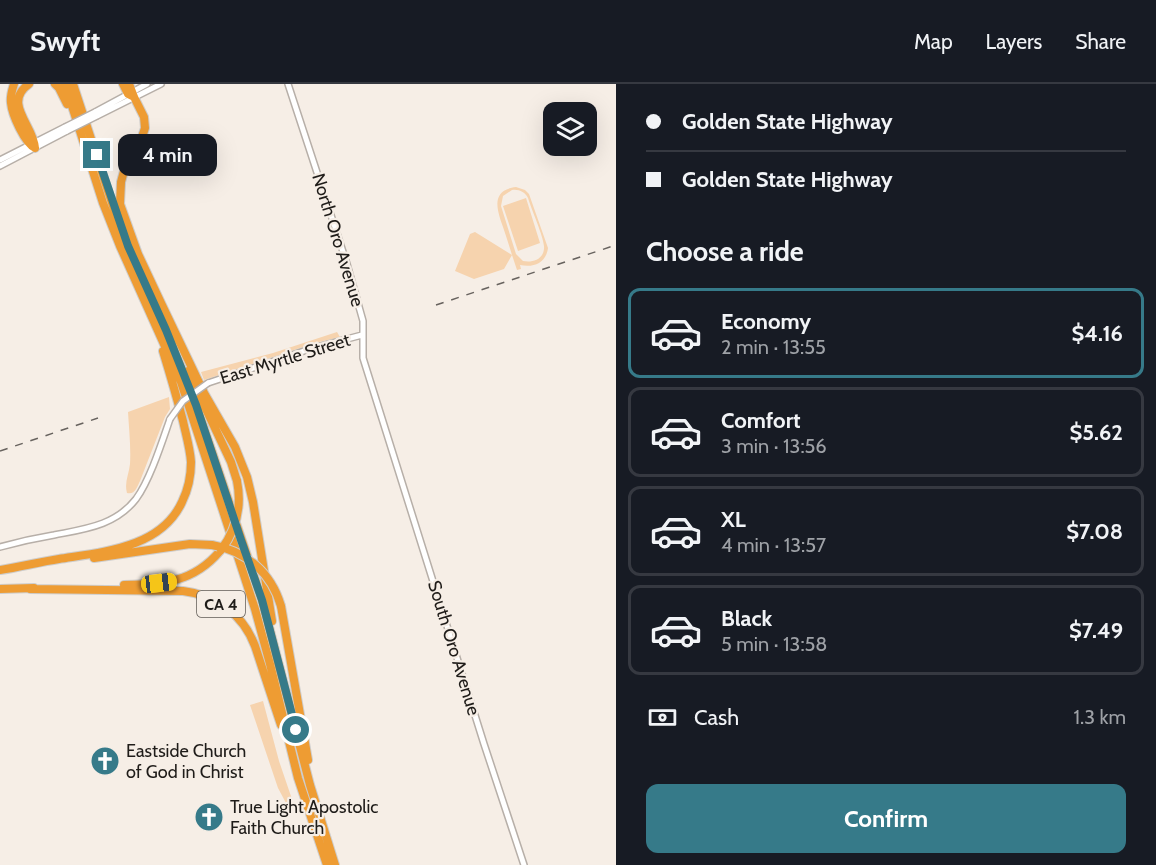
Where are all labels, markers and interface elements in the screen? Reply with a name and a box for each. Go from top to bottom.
text: Swyft [30,24,101,58]
text: Map [914,29,953,54]
text: Layers [986,29,1042,54]
text: Share [1075,29,1126,54]
map controls [543,102,597,156]
button: layers [543,102,597,156]
text: Golden State Highway [682,108,893,135]
callout: 4 min [118,134,217,176]
route end [83,141,110,168]
text: 4 min [142,143,193,167]
text: Golden State Highway [682,166,893,193]
street label: North Oro Avenue [307,171,369,309]
text: Choose a ride [646,235,804,268]
icon: car [649,306,703,360]
text: Economy [721,308,811,335]
text: $4.16 [1072,320,1123,347]
street label: East Myrtle Street [217,329,353,389]
text: 2 min · 13:55 [721,335,826,359]
icon: car [649,405,703,459]
text: Comfort [721,407,800,434]
text: $5.62 [1070,419,1123,446]
text: 3 min · 13:56 [721,434,827,458]
icon: car [649,504,703,558]
text: XL [721,506,746,533]
text: $7.08 [1066,518,1123,545]
text: 4 min · 13:57 [721,533,826,557]
car [140,572,178,594]
street label: South Oro Avenue [423,578,485,718]
road number: CA 4 [197,591,245,617]
icon: car [649,603,703,657]
text: Black [721,605,772,632]
text: $7.49 [1069,617,1123,644]
text: 5 min · 13:58 [721,632,827,656]
icon: cash [646,701,679,734]
text: Cash [694,704,739,731]
text: 1.3 km [1074,705,1126,729]
route start [282,716,309,743]
place label: Eastside Church of God in Christ [126,740,246,783]
church icon: Eastside Church of God in Christ [89,745,121,777]
button: Confirm [646,784,1126,853]
place label: True Light Apostolic Faith Church [230,796,379,839]
church icon: True Light Apostolic Faith Church [193,801,225,833]

